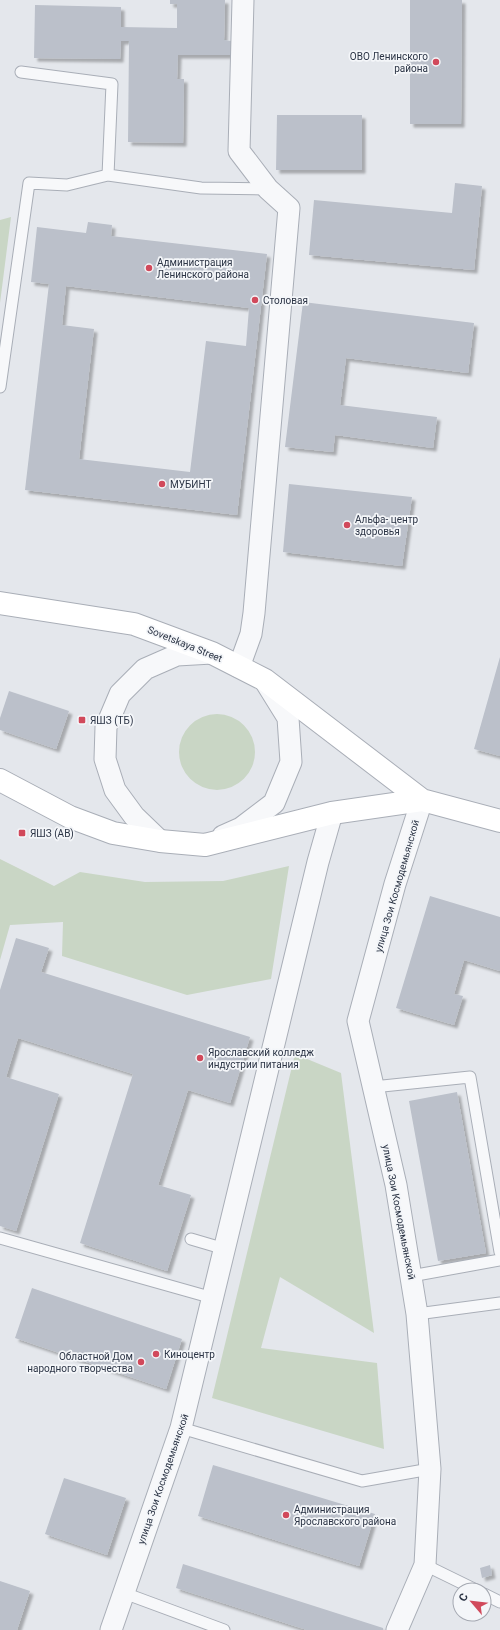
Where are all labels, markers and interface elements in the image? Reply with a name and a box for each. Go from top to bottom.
place label: ОВО Ленинского района [350,51,428,74]
marker: ОВО Ленинского района [431,57,441,67]
place label: Администрация Ленинского района [157,257,249,280]
marker: Администрация Ленинского района [144,263,154,273]
marker: Столовая [250,295,260,305]
place label: Столовая [263,295,308,306]
marker: МУБИНТ [157,479,167,489]
place label: МУБИНТ [170,479,211,490]
place label: Альфа- центр здоровья [355,514,419,537]
marker: Альфа- центр здоровья [342,520,352,530]
street label: Sovetskaya Street [146,624,224,664]
marker: ЯШЗ (ТБ) [77,715,87,725]
place label: ЯШЗ (ТБ) [90,715,133,727]
street label: улица Зои Космодемьянской [373,818,421,953]
marker: ЯШЗ (АВ) [17,828,27,838]
place label: ЯШЗ (АВ) [30,828,74,840]
place label: Ярославский колледж индустрии питания [208,1047,314,1070]
marker: Ярославский колледж индустрии питания [195,1053,205,1063]
street label: улица Зои Космодемьянской [381,1144,418,1281]
marker: Киноцентр [151,1349,161,1359]
place label: Киноцентр [164,1349,215,1360]
place label: Областной Дом народного творчества [27,1351,133,1374]
marker: Областной Дом народного творчества [136,1357,146,1367]
street label: улица Зои Космодемьянской [135,1412,191,1546]
place label: Администрация Ярославского района [294,1504,396,1527]
marker: Администрация Ярославского района [281,1510,291,1520]
north arrow [452,1582,492,1622]
text: С [456,1591,471,1604]

